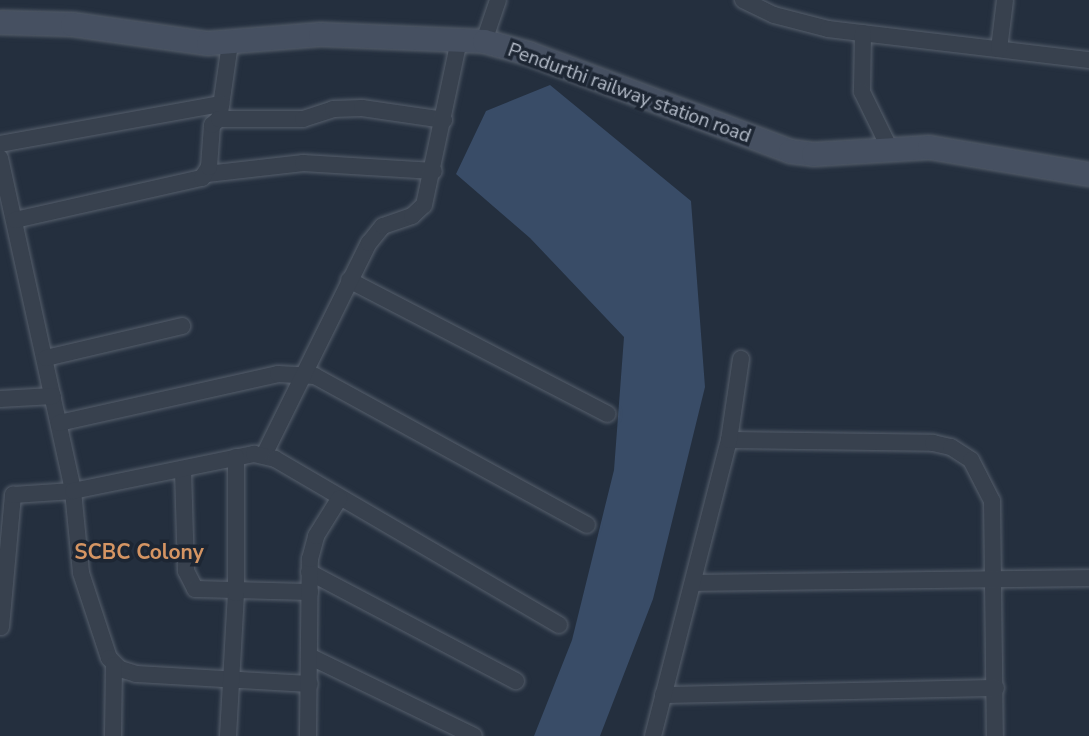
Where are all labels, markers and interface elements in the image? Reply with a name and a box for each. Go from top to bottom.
street label: Pendurthi railway station road [504,39,754,149]
district label: SCBC Colony [74,539,204,565]

